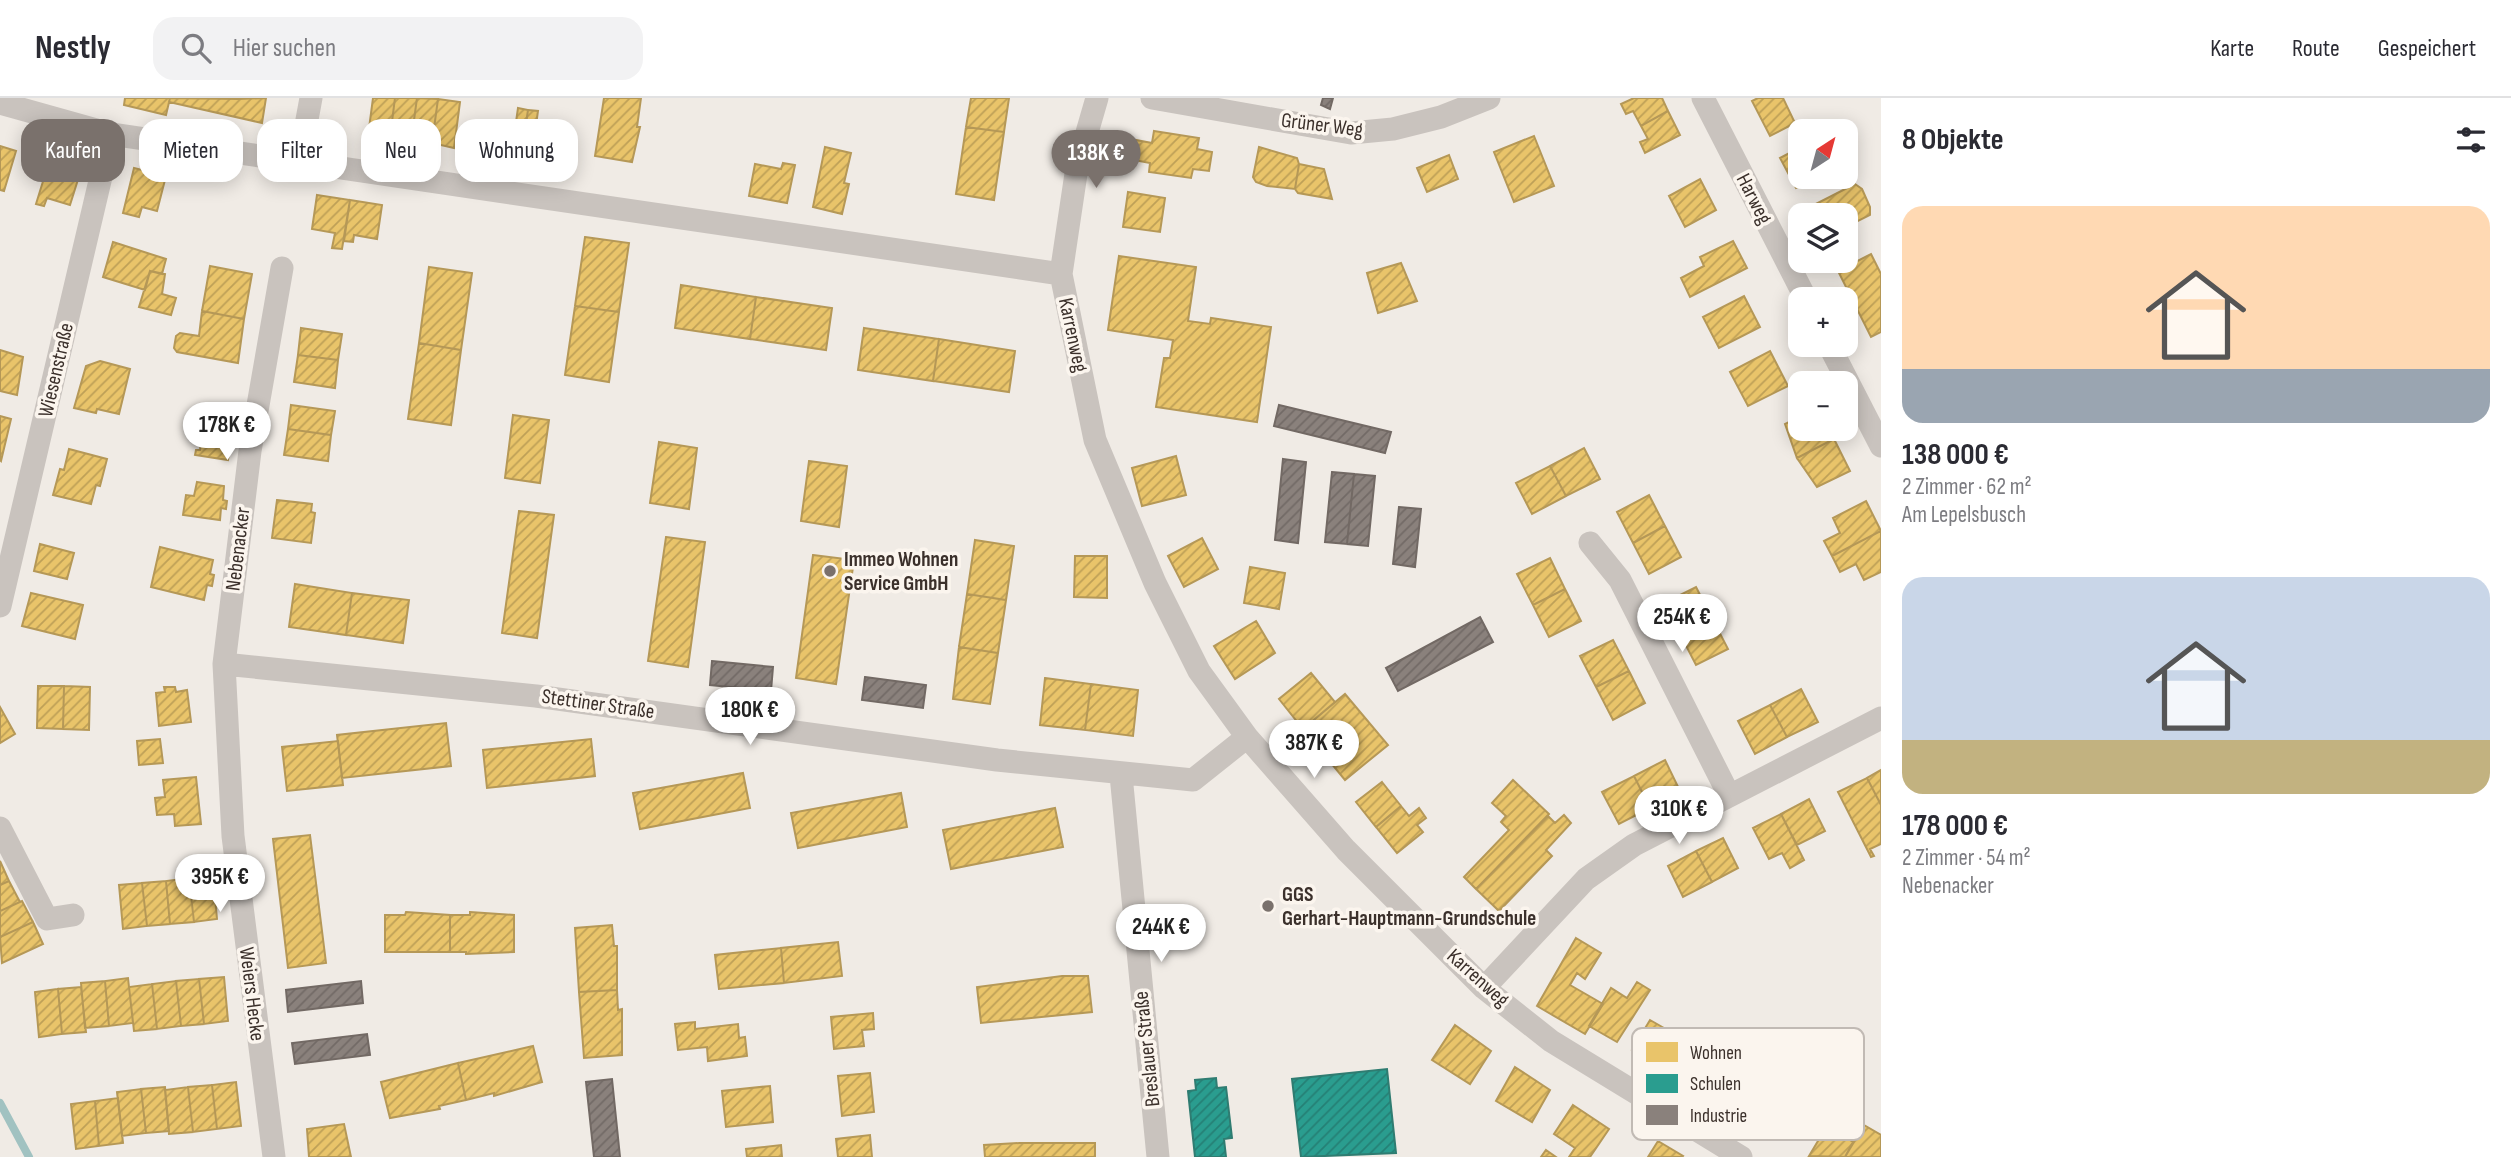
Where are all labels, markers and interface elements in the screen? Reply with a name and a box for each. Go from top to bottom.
search box [153,17,643,80]
text: Nestly [35,28,111,68]
icon: search [177,29,215,67]
text: Hier suchen [233,33,336,64]
text: Karte [2210,34,2254,63]
text: Route [2292,34,2340,63]
text: Gespeichert [2378,34,2476,63]
street label: Grüner Weg [1280,108,1364,142]
chip: Kaufen [21,119,125,182]
chip: Mieten [139,119,243,182]
chip: Filter [257,119,347,182]
chip: Neu [361,119,441,182]
chip: Wohnung [455,119,578,182]
north arrow [1788,119,1858,189]
map controls [1788,119,1858,441]
icon: filters [2452,121,2490,159]
text: 8 Objekte [1902,122,2004,158]
pin: 138K € [1039,130,1153,190]
text: 138K € [1068,139,1124,167]
street label: Harweg [1731,169,1777,229]
button: layers [1788,203,1858,273]
icon: home [2133,252,2259,378]
button: + [1788,287,1858,357]
street label: Karrenweg [1053,296,1093,374]
street label: Wiesenstraße [33,320,79,420]
button: − [1788,371,1858,441]
pin: 178K € [170,402,284,462]
text: 178K € [199,411,255,439]
text: 138 000 € [1902,437,2009,473]
text: 2 Zimmer · 62 m² [1902,473,2032,501]
text: Am Lepelsbusch [1902,501,2026,529]
street label: Nebenacker [220,506,256,592]
place label: Immeo Wohnen Service GmbH [844,547,958,596]
marker: Immeo Wohnen Service GmbH [822,563,838,579]
pin: 254K € [1625,594,1739,654]
text: 254K € [1653,603,1711,631]
icon: home [2133,623,2259,749]
street label: Stettiner Straße [540,684,656,724]
pin: 180K € [693,688,807,747]
text: 180K € [721,696,779,724]
pin: 387K € [1257,720,1371,780]
text: 387K € [1285,729,1343,757]
pin: 310K € [1622,786,1736,846]
text: 310K € [1651,795,1707,823]
text: 178 000 € [1902,808,2008,844]
text: 2 Zimmer · 54 m² [1902,844,2031,872]
pin: 395K € [163,854,277,914]
text: 395K € [191,863,249,891]
text: Nebenacker [1902,872,1994,900]
place label: GGS Gerhart-Hauptmann-Grundschule [1282,882,1536,931]
marker: GGS Gerhart-Hauptmann-Grundschule [1260,898,1276,914]
pin: 244K € [1104,904,1218,964]
text: 244K € [1132,913,1190,941]
street label: Karrenweg [1442,944,1514,1012]
street label: Weiers Hecke [234,946,270,1042]
street label: Breslauer Straße [1129,990,1165,1108]
legend [1632,1028,1864,1140]
text: Wohnen [1690,1042,1742,1065]
text: Schulen [1690,1073,1741,1096]
text: Industrie [1690,1105,1747,1128]

